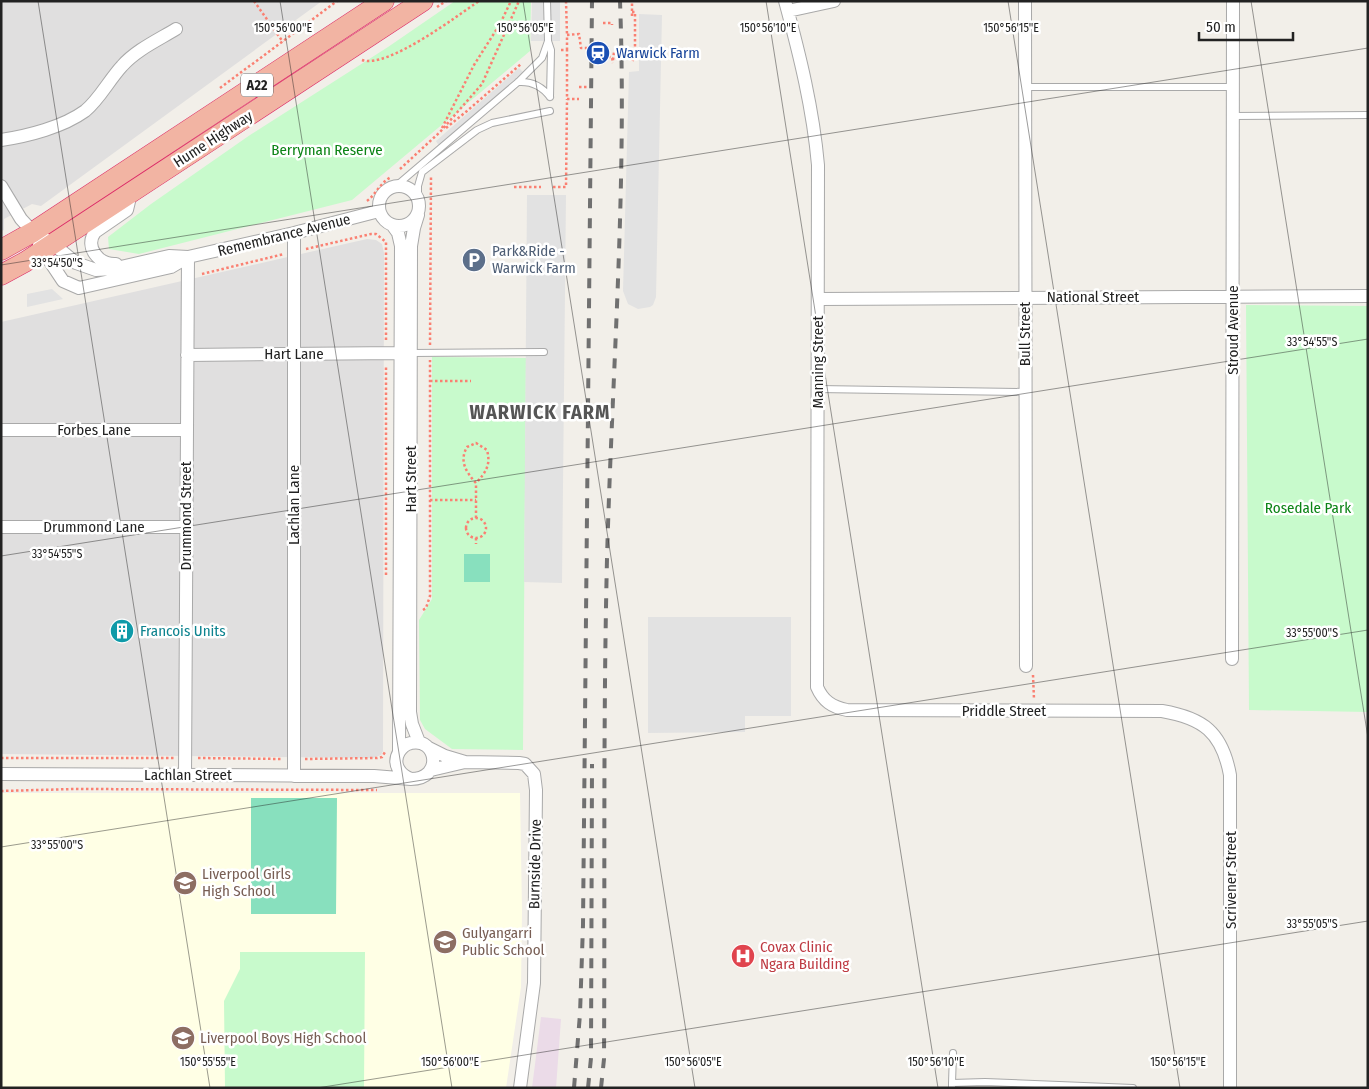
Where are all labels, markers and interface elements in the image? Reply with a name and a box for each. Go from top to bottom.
scale bar [1199,10,1293,42]
text: 50 m [1206,18,1236,36]
text: 150°56'00"E [254,21,312,35]
text: 150°56'05"E [496,21,554,35]
text: 150°56'10"E [740,21,797,35]
text: 150°56'15"E [983,21,1039,35]
station icon: Warwick Farm [585,40,611,66]
place label: Warwick Farm [616,44,700,62]
road number: A22 [241,74,273,96]
street label: Hume Highway [170,107,256,171]
park label: Berryman Reserve [271,141,383,159]
street label: Remembrance Avenue [216,210,352,260]
place label: Park&Ride - Warwick Farm [492,242,576,277]
parking icon: Park&Ride - Warwick Farm [461,247,487,273]
text: 33°54'50"S [31,256,83,270]
street label: Stroud Avenue [1224,285,1242,375]
street label: National Street [1047,288,1139,306]
street label: Bull Street [1016,302,1034,366]
street label: Manning Street [809,315,827,408]
text: 33°54'55"S [1287,335,1337,349]
street label: Hart Lane [264,345,324,363]
district label: WARWICK FARM [470,400,610,424]
street label: Forbes Lane [57,421,131,439]
street label: Hart Street [402,445,420,513]
street label: Drummond Street [177,461,195,571]
street label: Lachlan Lane [285,465,303,545]
park label: Rosedale Park [1265,499,1351,517]
street label: Drummond Lane [43,518,145,536]
text: 33°54'55"S [32,547,82,561]
building icon: Francois Units [109,618,135,644]
place label: Francois Units [140,622,226,640]
text: 33°55'00"S [1286,626,1338,640]
street label: Priddle Street [962,702,1046,720]
street label: Lachlan Street [144,766,232,784]
street label: Burnside Drive [525,819,545,909]
street label: Scrivener Street [1222,831,1240,929]
text: 33°55'00"S [31,838,83,852]
place label: Liverpool Girls High School [202,865,291,900]
school or university icon: Liverpool Girls High School [172,870,198,896]
text: 33°55'05"S [1286,917,1338,931]
place label: Gulyangarri Public School [462,924,545,959]
school or university icon: Gulyangarri Public School [432,929,458,955]
place label: Covax Clinic Ngara Building [760,938,849,973]
hospital icon: Covax Clinic Ngara Building [730,943,756,969]
school or university icon: Liverpool Boys High School [170,1025,196,1051]
place label: Liverpool Boys High School [200,1029,366,1047]
text: 150°55'55"E [180,1055,236,1069]
text: 150°56'00"E [421,1055,479,1069]
text: 150°56'05"E [664,1055,722,1069]
text: 150°56'10"E [908,1055,965,1069]
text: 150°56'15"E [1150,1055,1206,1069]

